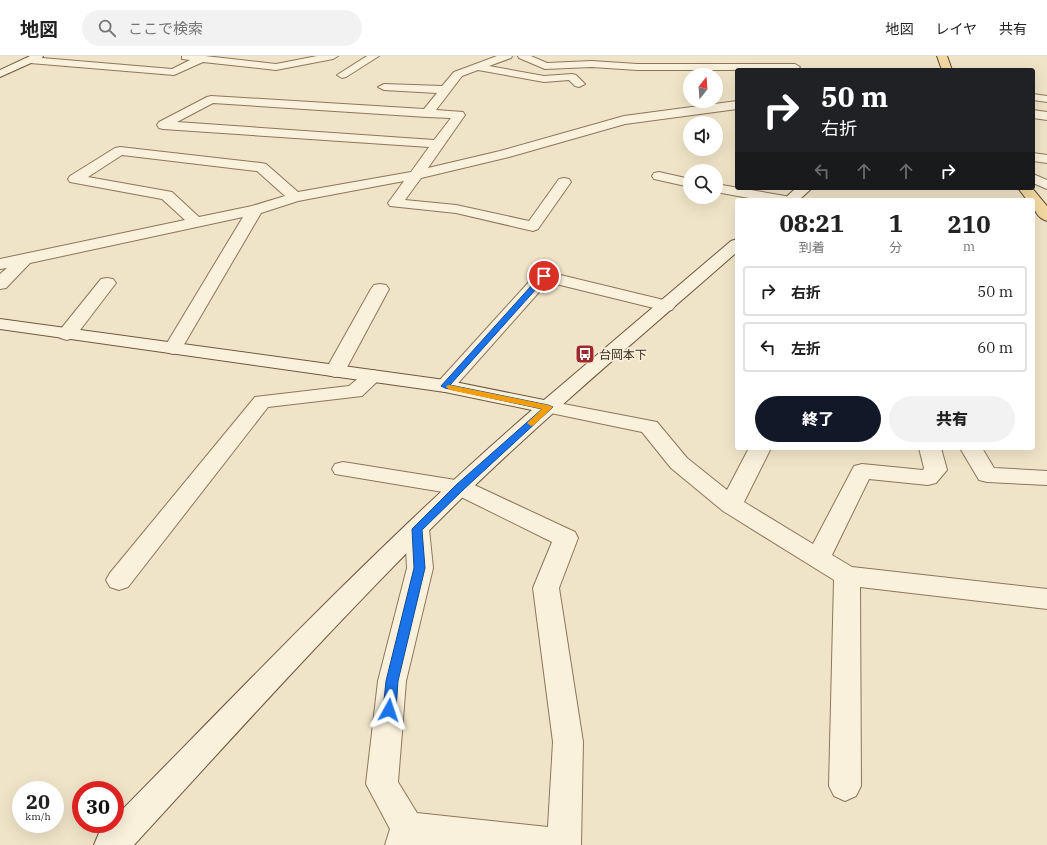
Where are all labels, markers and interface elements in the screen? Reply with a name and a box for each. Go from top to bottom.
search box [82,10,362,46]
text: 地図 [20,17,58,41]
icon: search [96,17,118,39]
text: ここで検索 [128,19,203,38]
text: 地図 [885,20,913,38]
text: レイヤ [935,20,977,38]
text: 共有 [999,20,1027,38]
north arrow [683,68,723,108]
map controls [683,68,723,204]
text: 50 m [821,78,888,115]
icon: right [755,84,807,136]
button: sound [683,116,723,156]
text: 右折 [821,117,857,140]
icon: left [811,160,833,182]
icon: ahead [853,160,875,182]
icon: ahead [895,160,917,182]
icon: right [937,160,959,182]
button: search [683,164,723,204]
text: 08:21 [779,207,844,239]
text: 1 [889,207,903,239]
text: 210 [947,208,991,240]
text: m [963,238,975,255]
text: 到着 [799,239,825,256]
text: 分 [889,239,902,256]
pin [527,259,561,293]
icon: arrive [533,265,555,287]
icon: right [757,280,779,302]
text: 50 m [977,282,1013,301]
text: 右折 [791,283,821,302]
icon: left [757,336,779,358]
text: 60 m [977,338,1013,357]
text: 左折 [791,339,821,358]
bus stop icon: 台岡本下 [574,343,596,365]
place label: 台岡本下 [599,347,647,362]
button: 終了 [755,396,881,442]
button: 共有 [889,396,1015,442]
position arrow [368,689,410,731]
speed limit sign: 30 [72,781,124,833]
text: 20 [26,788,50,815]
text: km/h [25,810,51,823]

